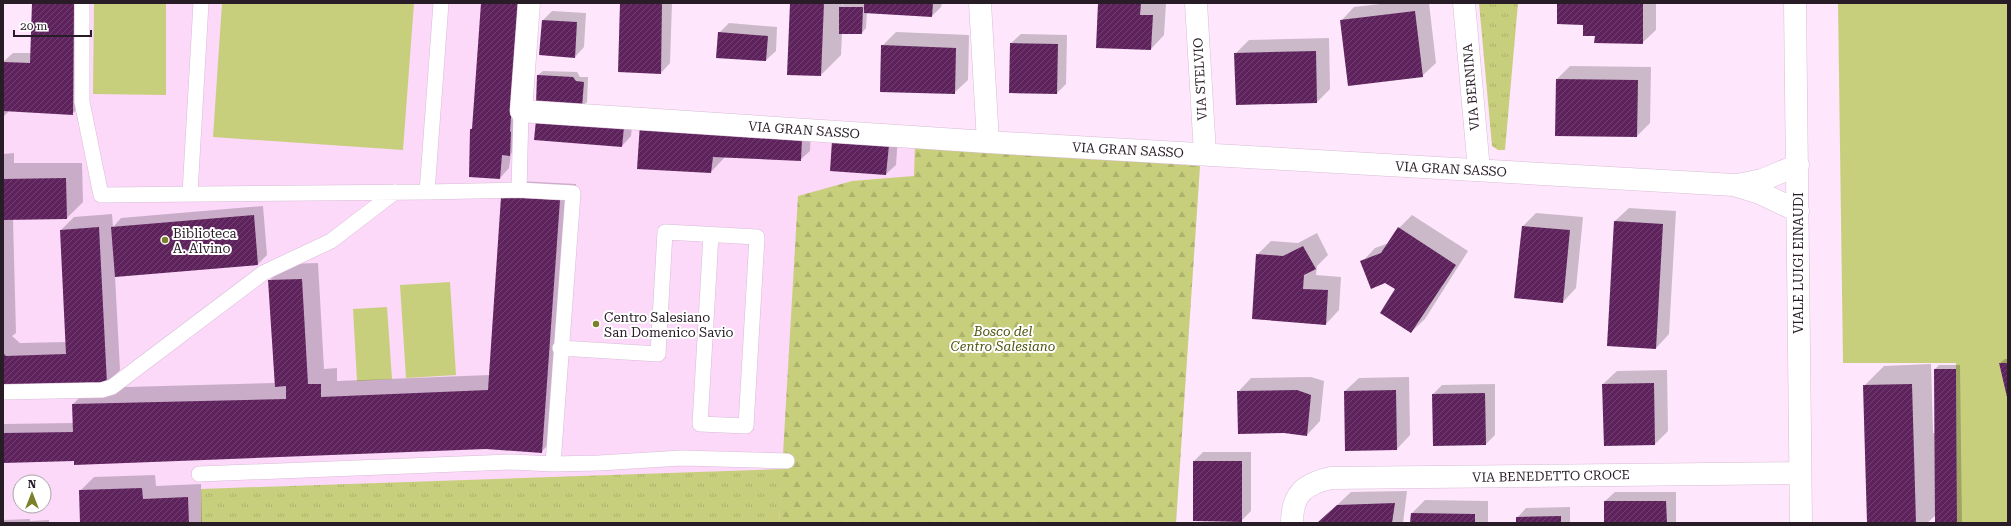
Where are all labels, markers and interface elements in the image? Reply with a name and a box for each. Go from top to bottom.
scale bar [14,12,91,38]
text: 20 m [20,19,47,33]
street label: VIA STELVIO [1190,37,1210,121]
street label: VIA BERNINA [1460,43,1482,131]
street label: VIA GRAN SASSO [748,119,860,141]
street label: VIA GRAN SASSO [1072,140,1184,160]
street label: VIA GRAN SASSO [1395,159,1507,179]
street label: VIALE LUIGI EINAUDI [1791,192,1806,334]
place label: Biblioteca A. Alvino [173,226,237,256]
marker: Biblioteca A. Alvino [160,235,170,245]
place label: Centro Salesiano San Domenico Savio [604,310,734,340]
marker: Centro Salesiano San Domenico Savio [591,319,601,329]
park label: Bosco del Centro Salesiano [951,324,1055,354]
street label: VIA BENEDETTO CROCE [1472,467,1630,485]
north arrow [12,474,52,514]
text: N [28,478,37,491]

